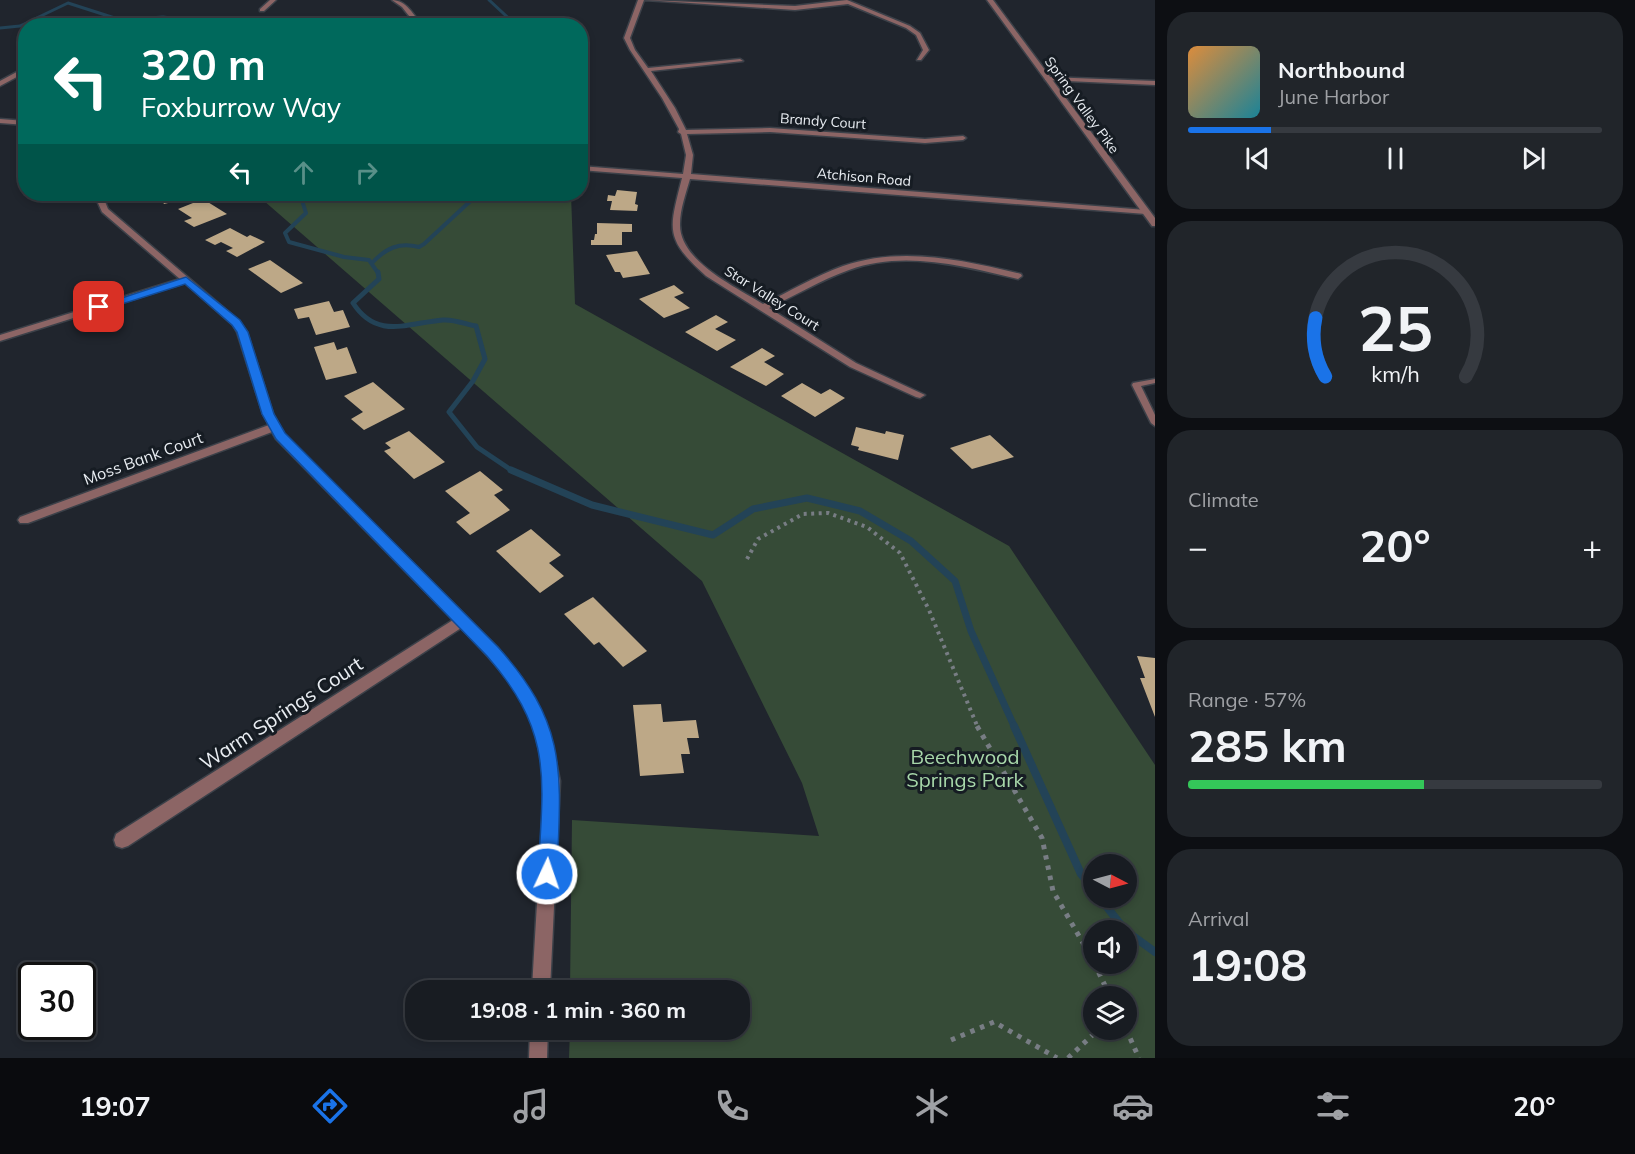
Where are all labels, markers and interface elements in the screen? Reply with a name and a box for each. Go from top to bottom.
text: 320 m [141,38,266,91]
icon: left [42,42,120,120]
street label: Spring Valley Pike [1041,53,1123,157]
text: Northbound [1278,56,1405,84]
text: June Harbor [1278,84,1389,109]
text: Foxburrow Way [141,90,341,124]
street label: Brandy Court [779,109,867,133]
icon: previous [1241,142,1274,175]
icon: pause [1379,142,1412,175]
icon: next [1517,142,1550,175]
icon: left [224,156,257,189]
icon: ahead [287,156,320,189]
icon: right [350,156,383,189]
street label: Atchison Road [816,164,912,190]
street label: Star Valley Court [721,262,823,335]
pin [73,281,124,332]
text: 25 [1358,288,1432,367]
icon: arrive [82,290,115,323]
text: km/h [1371,360,1419,387]
street label: Moss Bank Court [80,427,206,489]
text: Climate [1188,487,1259,512]
text: 20° [1359,517,1431,573]
text: − [1188,526,1208,567]
text: + [1582,526,1602,567]
street label: Warm Springs Court [195,651,367,775]
text: Range · 57% [1188,687,1306,712]
text: 285 km [1188,717,1347,773]
park label: Beechwood Springs Park [906,744,1024,792]
position arrow [515,842,579,906]
north arrow [1083,854,1137,908]
map controls [1083,854,1137,1040]
text: Arrival [1188,906,1249,931]
button: sound [1083,920,1137,974]
text: 19:08 [1188,936,1307,992]
speed limit sign: 30 [18,962,96,1040]
button: layers [1083,986,1137,1040]
text: 19:08 · 1 min · 360 m [469,996,686,1024]
icon: directions [309,1085,351,1127]
icon: music [510,1085,552,1127]
icon: phone [711,1085,753,1127]
icon: climate [911,1085,953,1127]
icon: car [1112,1085,1154,1127]
icon: filters [1312,1085,1354,1127]
text: 19:07 [79,1089,151,1123]
text: 20° [1513,1089,1556,1123]

